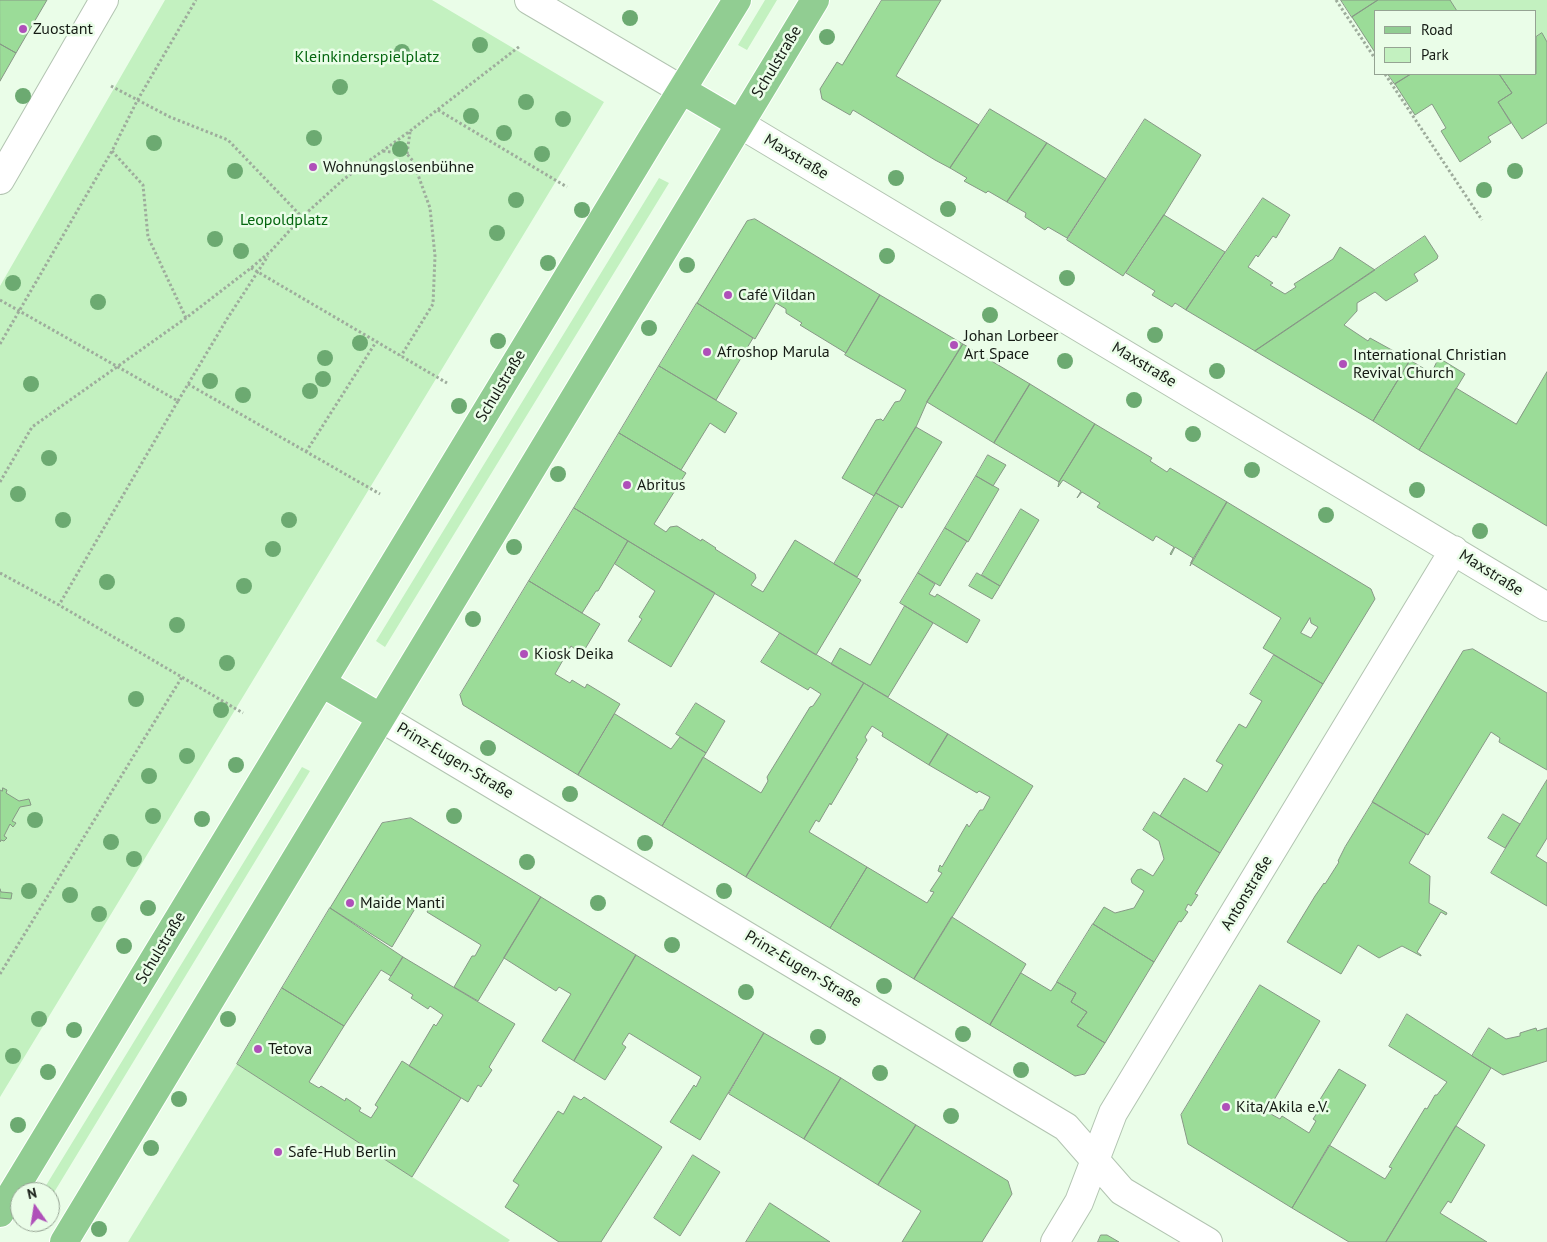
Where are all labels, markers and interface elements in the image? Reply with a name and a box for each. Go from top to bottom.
legend [1374,10,1537,75]
place label: Zuostant [33,19,93,39]
text: Road [1421,20,1453,39]
street label: Schulstraße [748,22,806,102]
marker: Zuostant [17,23,29,35]
text: Park [1421,45,1449,64]
park label: Kleinkinderspielplatz [295,47,439,67]
street label: Maxstraße [760,130,832,184]
place label: Wohnungslosenbühne [323,157,474,177]
marker: Wohnungslosenbühne [307,161,319,173]
park label: Leopoldplatz [240,210,328,230]
place label: Café Vildan [738,285,815,305]
marker: Café Vildan [722,289,734,301]
place label: Johan Lorbeer Art Space [964,326,1058,364]
street label: Maxstraße [1108,338,1180,392]
marker: Johan Lorbeer Art Space [948,339,960,351]
place label: Afroshop Marula [717,342,830,362]
place label: International Christian Revival Church [1353,345,1507,383]
street label: Schulstraße [472,346,530,426]
marker: Afroshop Marula [701,346,713,358]
marker: International Christian Revival Church [1337,358,1349,370]
place label: Abritus [637,475,686,495]
marker: Abritus [621,479,633,491]
street label: Maxstraße [1455,546,1527,600]
place label: Kiosk Deika [534,644,614,664]
marker: Kiosk Deika [518,648,530,660]
street label: Prinz-Eugen-Straße [393,719,517,803]
street label: Antonstraße [1217,852,1277,934]
place label: Maide Manti [360,893,445,913]
marker: Maide Manti [344,897,356,909]
street label: Schulstraße [132,908,190,988]
street label: Prinz-Eugen-Straße [741,927,865,1011]
place label: Tetova [268,1039,312,1059]
marker: Tetova [252,1043,264,1055]
place label: Kita/Akila e.V. [1236,1097,1329,1117]
marker: Kita/Akila e.V. [1220,1101,1232,1113]
place label: Safe-Hub Berlin [288,1142,396,1162]
marker: Safe-Hub Berlin [272,1146,284,1158]
north arrow [10,1182,60,1232]
text: N [25,1184,38,1203]

